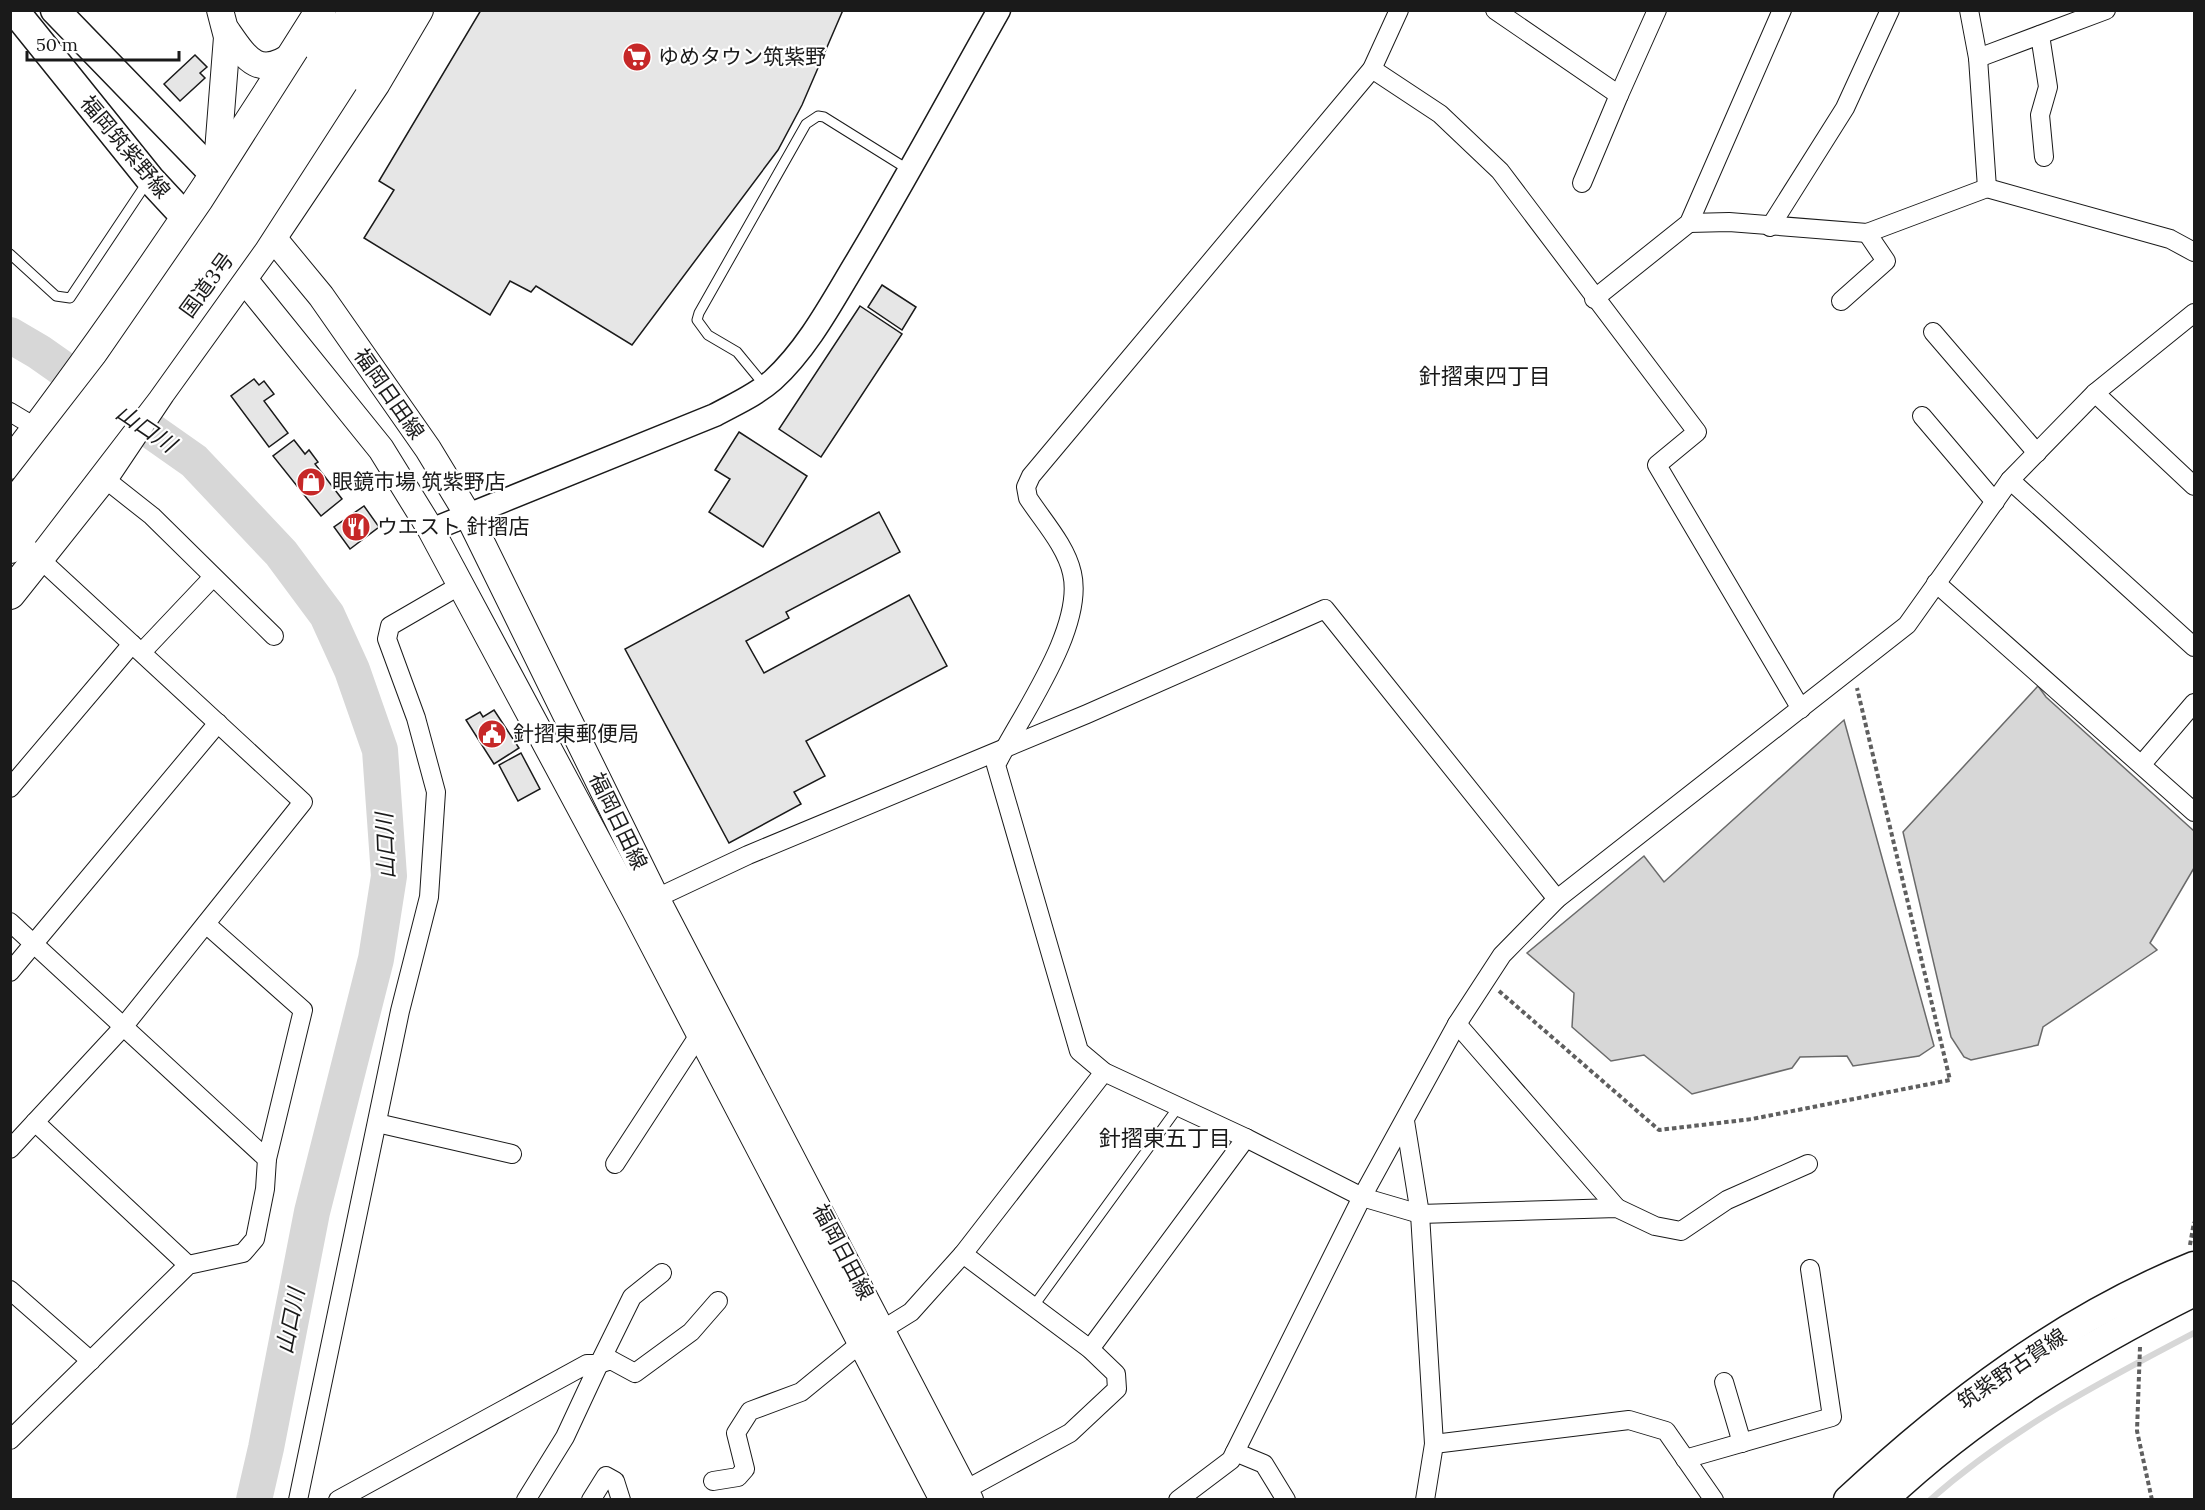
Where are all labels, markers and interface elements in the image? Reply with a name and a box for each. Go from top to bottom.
scale bar [27,24,178,62]
text: 50 m [36,33,78,56]
supermarket icon: ゆめタウン筑紫野 [621,41,653,73]
place label: ゆめタウン筑紫野 [658,43,826,70]
street label: 福岡筑紫野線 [75,90,176,204]
street label: 国道3号 [174,247,239,323]
street label: 福岡日田線 [348,343,431,444]
district label: 針摺東四丁目 [1419,362,1551,390]
water label: 山口川 [111,398,183,459]
shop icon: 眼鏡市場 筑紫野店 [295,466,327,498]
place label: 眼鏡市場 筑紫野店 [332,468,506,495]
restaurant icon: ウエスト 針摺店 [340,511,372,543]
place label: ウエスト 針摺店 [377,513,530,540]
public building icon: 針摺東郵便局 [476,718,508,750]
place label: 針摺東郵便局 [513,720,639,747]
street label: 福岡日田線 [583,768,654,874]
water label: 山口川 [370,811,400,879]
district label: 針摺東五丁目 [1099,1124,1231,1152]
street label: 福岡日田線 [807,1199,880,1304]
water label: 山口川 [270,1284,310,1356]
street label: 筑紫野古賀線 [1952,1322,2071,1415]

